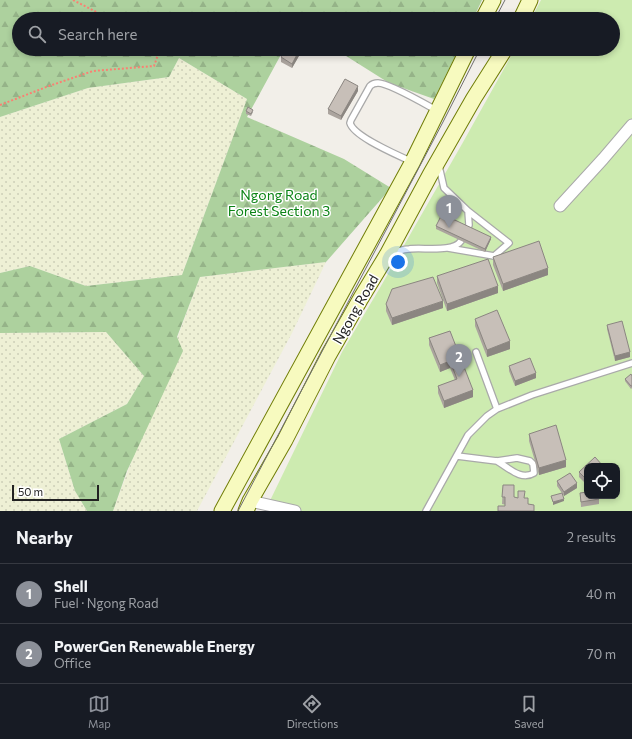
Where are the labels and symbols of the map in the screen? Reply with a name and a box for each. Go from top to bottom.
park label: Ngong Road Forest Section 3 [228,186,330,219]
pin: 1 [436,195,462,228]
your location [388,252,408,272]
street label: Ngong Road [328,271,382,347]
pin: 2 [446,344,472,377]
scale bar [12,483,99,502]

